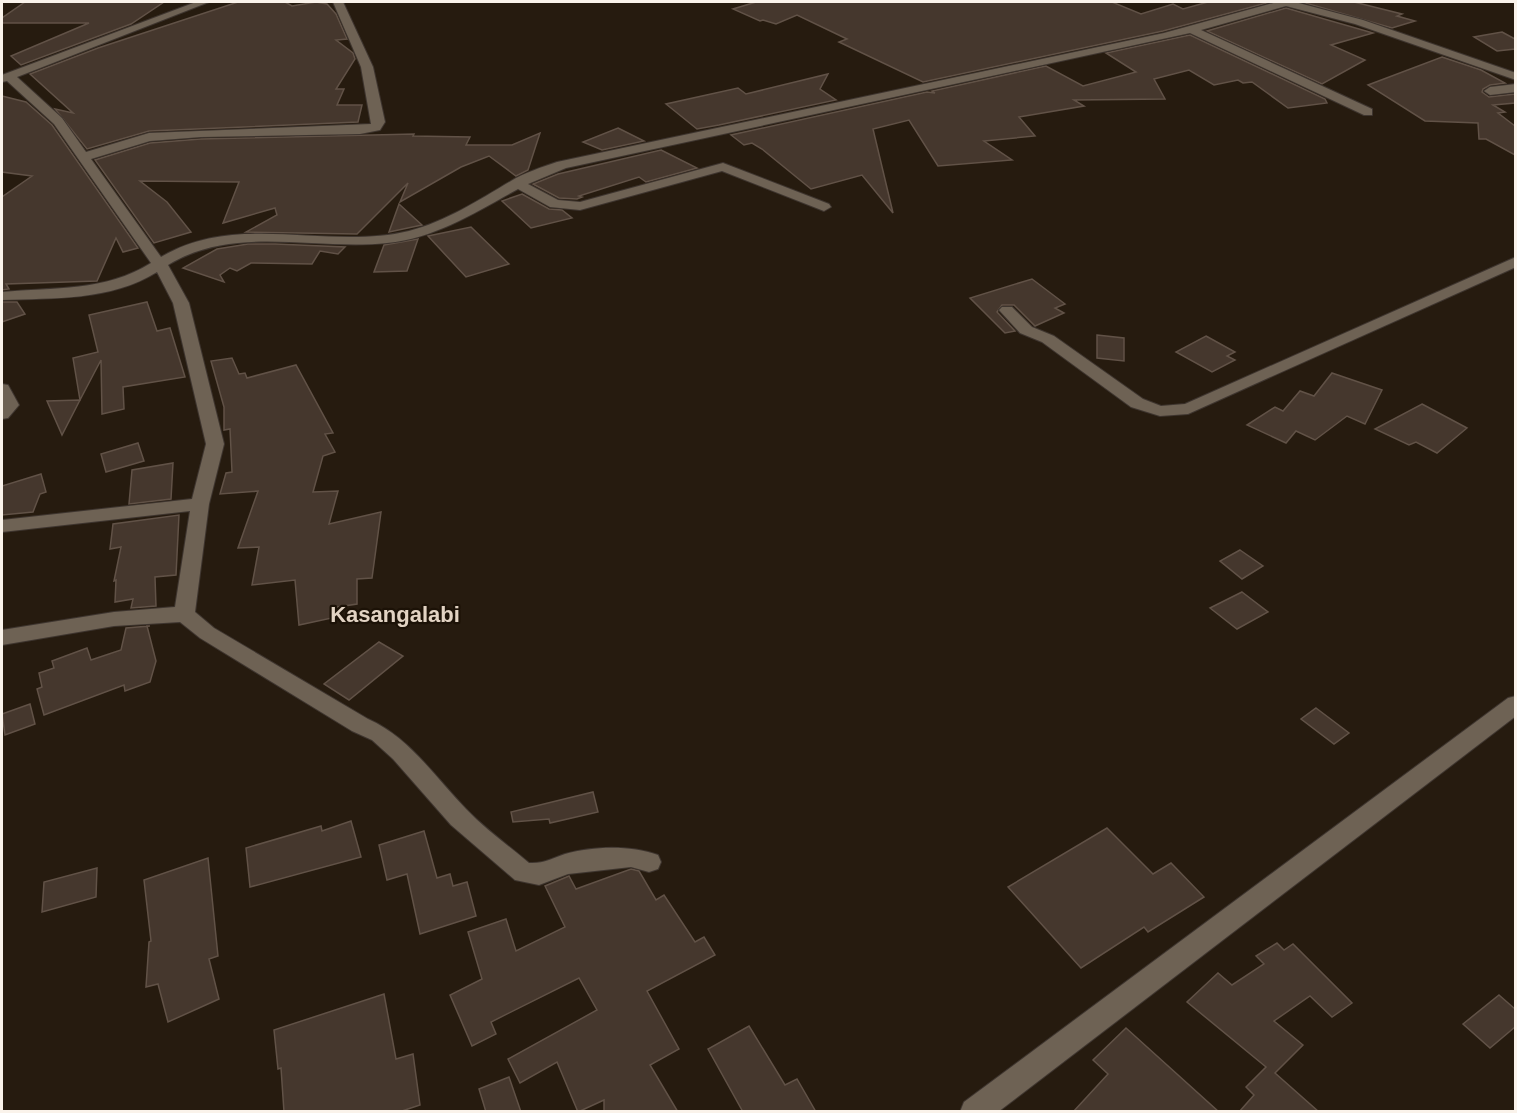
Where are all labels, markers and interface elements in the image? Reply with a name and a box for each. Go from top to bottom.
district label: Kasangalabi [330,602,460,627]

